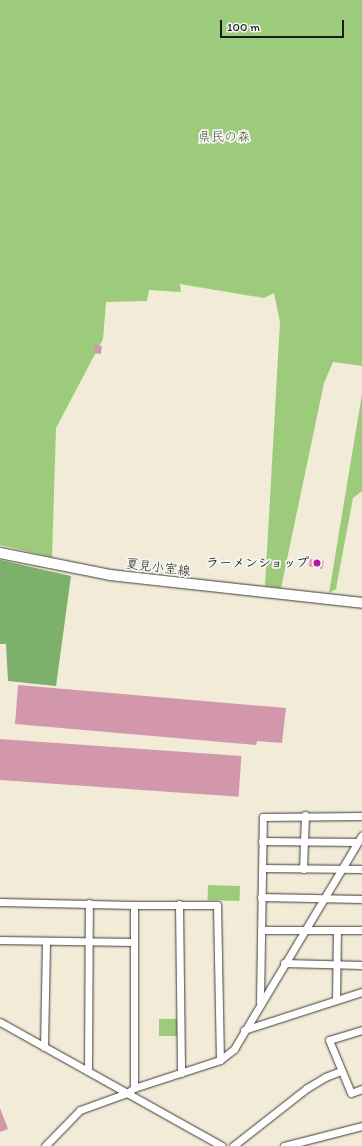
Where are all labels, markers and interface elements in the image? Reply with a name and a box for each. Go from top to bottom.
scale bar [222,12,346,38]
text: 100 m [227,20,260,34]
park label: 県民の森 [198,129,250,145]
place label: ラーメンショップ [205,555,309,571]
street label: 夏見小室線 [125,556,191,580]
marker: ラーメンショップ [312,558,322,568]

